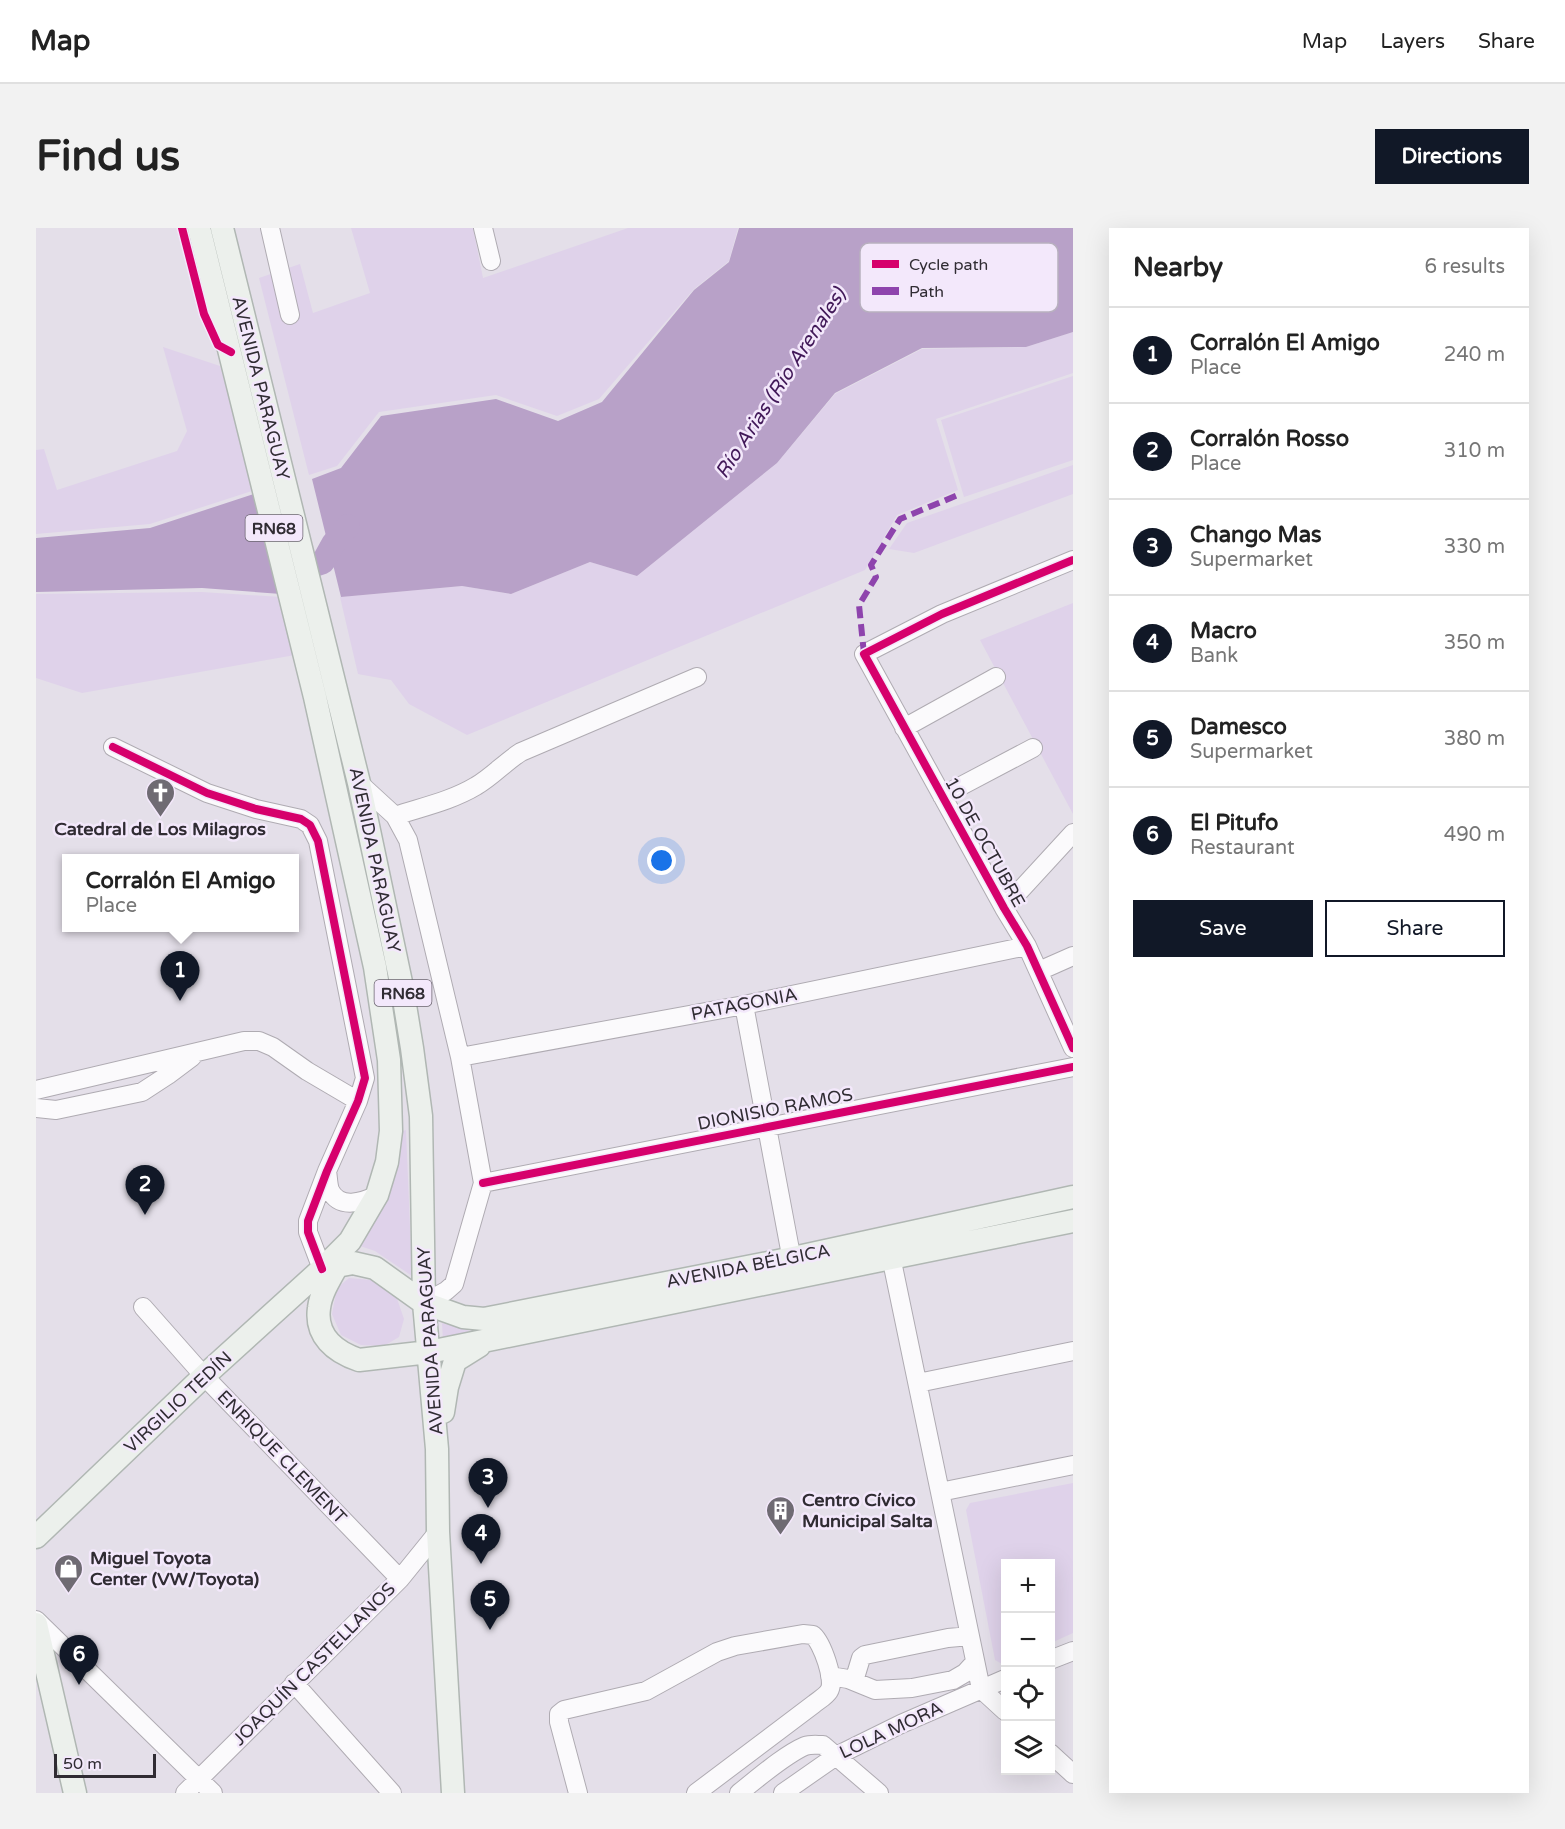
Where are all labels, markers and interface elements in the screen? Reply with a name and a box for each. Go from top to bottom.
text: Map [30,24,90,58]
text: Map [1302,29,1347,54]
text: Layers [1380,29,1445,54]
text: Share [1478,29,1535,54]
button: Directions [1375,129,1529,184]
text: Find us [36,131,180,182]
legend [860,243,1058,312]
text: Nearby [1133,252,1223,283]
text: Cycle path [909,255,988,275]
text: 6 results [1425,255,1505,279]
water label: Río Arias (Río Arenales) [710,282,852,483]
text: Path [909,282,944,302]
street label: AVENIDA PARAGUAY [227,294,295,483]
text: Corralón El Amigo [1190,330,1380,356]
text: 1 [1146,343,1159,367]
text: 240 m [1444,343,1505,367]
text: Place [1190,356,1241,380]
text: Corralón Rosso [1190,426,1349,452]
text: 2 [1146,439,1159,463]
text: 310 m [1444,439,1505,463]
text: Place [1190,452,1241,476]
road number: RN68 [246,515,302,541]
text: Chango Mas [1190,522,1322,548]
text: 3 [1146,535,1159,559]
text: 330 m [1444,535,1505,559]
text: Supermarket [1190,548,1313,572]
text: Macro [1190,618,1257,644]
text: 4 [1146,631,1159,655]
text: 350 m [1444,631,1505,655]
text: Bank [1190,644,1238,668]
text: Damesco [1190,714,1287,740]
text: 5 [1146,727,1159,751]
text: 380 m [1444,727,1505,751]
text: Supermarket [1190,740,1313,764]
street label: AVENIDA PARAGUAY [345,765,406,955]
street label: 10 DE OCTUBRE [940,773,1030,911]
church icon: Catedral de Los Milagros [144,776,176,818]
text: El Pitufo [1190,810,1278,836]
place label: Catedral de Los Milagros [54,818,266,840]
text: 6 [1146,823,1159,847]
text: 490 m [1444,823,1505,847]
text: Restaurant [1190,836,1295,860]
your location [647,846,676,875]
popup [62,854,299,932]
text: Corralón El Amigo [86,868,275,894]
text: Place [86,894,137,918]
button: Save [1133,900,1313,957]
button: Share [1325,900,1505,957]
pin: 1 [160,952,200,1001]
road number: RN68 [374,980,431,1006]
street label: PATAGONIA [689,983,799,1025]
street label: DIONISIO RAMOS [695,1083,855,1135]
pin: 2 [126,1166,164,1215]
street label: AVENIDA BÉLGICA [664,1239,832,1293]
street label: AVENIDA PARAGUAY [412,1245,448,1436]
street label: VIRGILIO TEDÍN [119,1346,237,1458]
street label: ENRIQUE CLEMENT [213,1386,351,1528]
pin: 3 [468,1458,508,1508]
place label: Centro Cívico Municipal Salta [802,1489,933,1532]
building icon: Centro Cívico Municipal Salta [765,1494,797,1536]
pin: 4 [462,1514,500,1564]
place label: Miguel Toyota Center (VW/Toyota) [90,1547,260,1590]
shop icon: Miguel Toyota Center (VW/Toyota) [53,1552,85,1594]
map controls [1001,1559,1055,1775]
button: + [1001,1559,1055,1613]
street label: JOAQUÍN CASTELLANOS [228,1578,400,1750]
pin: 5 [470,1580,510,1630]
button: − [1001,1613,1055,1667]
pin: 6 [60,1636,99,1685]
button: locate [1001,1667,1055,1721]
street label: LOLA MORA [836,1696,946,1764]
button: layers [1001,1721,1055,1775]
scale bar [54,1751,156,1778]
text: 50 m [63,1754,102,1774]

